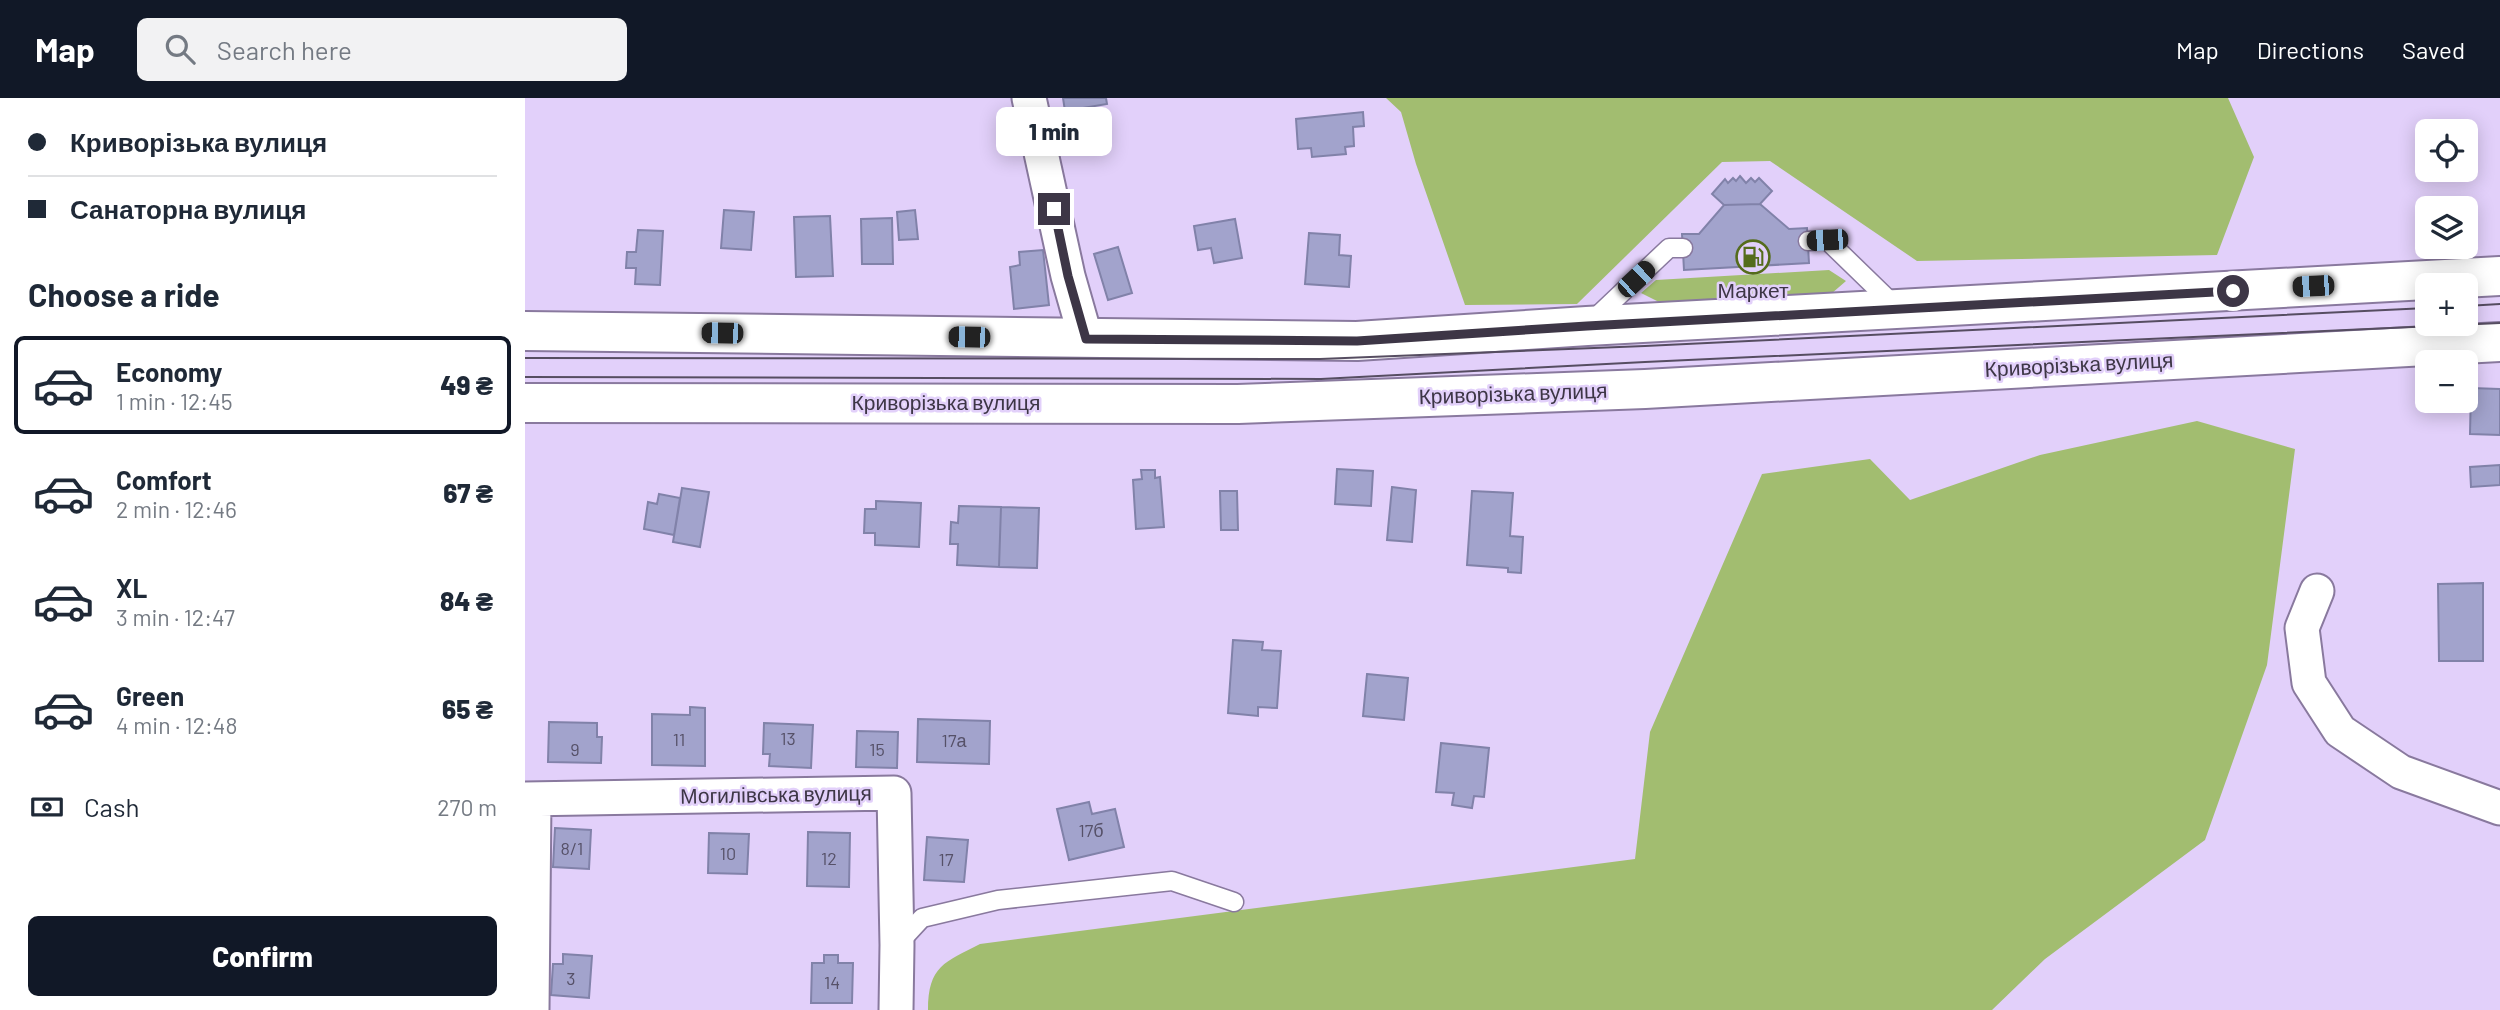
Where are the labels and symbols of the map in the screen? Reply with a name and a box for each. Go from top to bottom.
callout: 1 min [996,108,1112,156]
route end [1038,193,1070,225]
car [1806,228,1849,252]
fuel station icon: Маркет [1734,238,1772,276]
car [1614,257,1659,301]
car [2292,274,2335,298]
route start [2217,275,2249,307]
place label: Маркет [1717,277,1789,302]
car [701,322,744,344]
car [948,326,991,348]
street label: Криворізька вулиця [1984,346,2174,381]
street label: Криворізька вулиця [1418,377,1608,408]
street label: Криворізька вулиця [852,389,1040,414]
house number: 13 [780,727,796,749]
house number: 11 [673,728,685,750]
house number: 17а [942,729,967,751]
house number: 9 [570,738,580,760]
house number: 15 [869,738,885,760]
street label: Могилівська вулиця [680,779,872,808]
house number: 17б [1078,819,1104,841]
house number: 8/1 [561,837,583,859]
house number: 10 [720,842,736,864]
house number: 12 [821,847,837,869]
house number: 17 [939,848,954,870]
house number: 3 [566,967,576,989]
house number: 14 [824,971,840,993]

